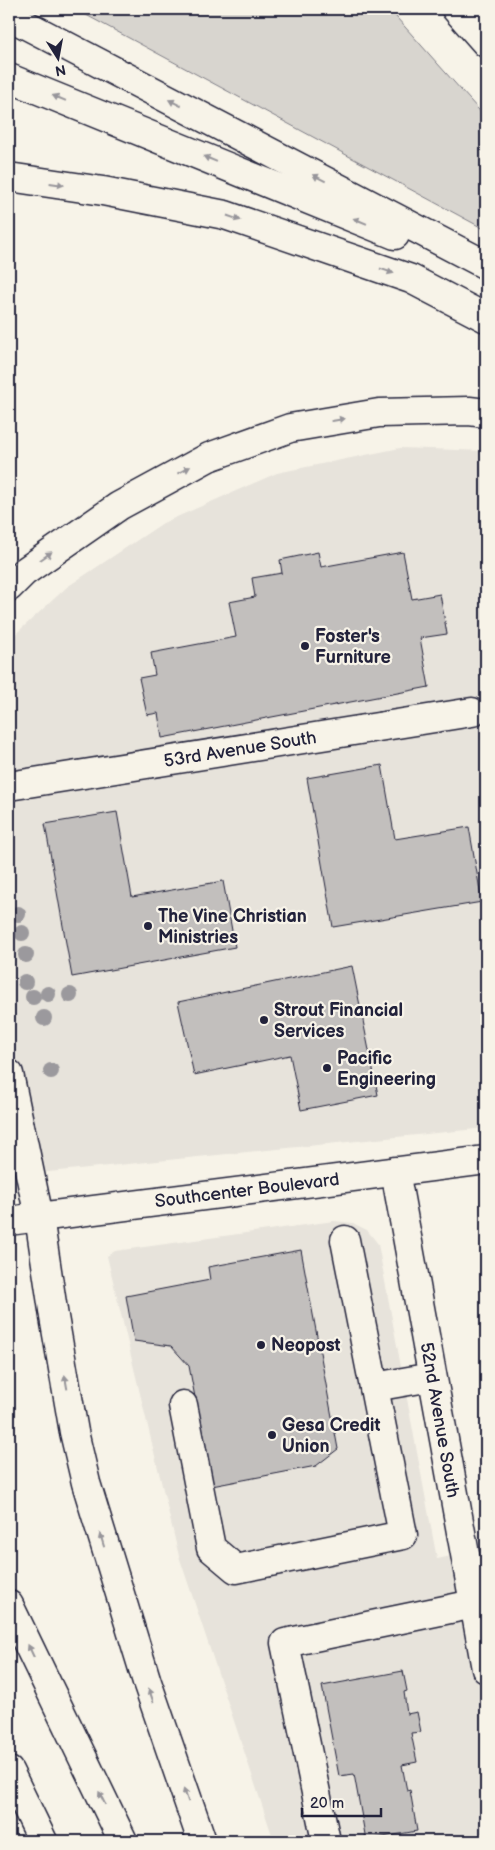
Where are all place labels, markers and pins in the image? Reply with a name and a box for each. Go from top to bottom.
place label: Foster's Furniture [315,626,391,668]
marker: Foster's Furniture [299,640,311,652]
place label: The Vine Christian Ministries [158,906,307,948]
marker: The Vine Christian Ministries [142,920,154,932]
place label: Strout Financial Services [274,1000,403,1042]
marker: Strout Financial Services [258,1014,270,1026]
place label: Pacific Engineering [337,1048,436,1090]
marker: Pacific Engineering [321,1062,333,1074]
place label: Neopost [271,1335,341,1356]
marker: Neopost [255,1339,267,1351]
place label: Gesa Credit Union [282,1415,380,1457]
marker: Gesa Credit Union [266,1429,278,1441]

